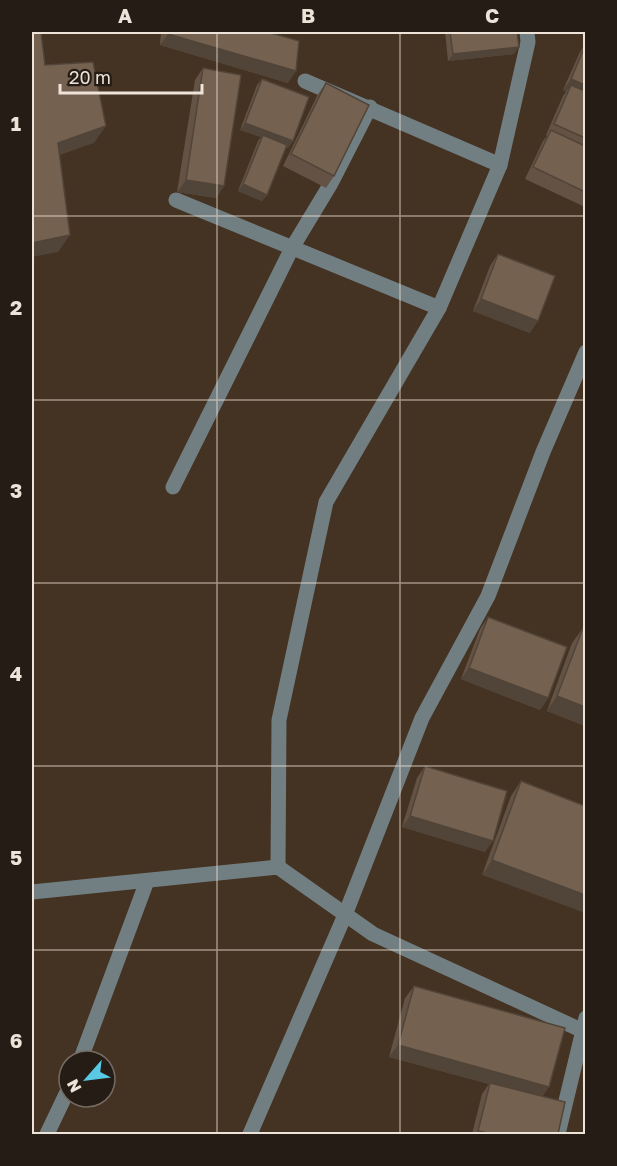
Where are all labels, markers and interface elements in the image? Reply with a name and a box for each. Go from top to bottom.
text: A [118,3,132,27]
text: B [301,3,315,27]
text: C [485,3,499,27]
scale bar [60,57,202,95]
text: 20 m [69,66,111,88]
text: 1 [11,111,21,135]
text: 2 [10,295,22,319]
text: 3 [10,478,22,502]
text: 4 [10,661,22,685]
text: 5 [10,845,22,869]
text: 6 [10,1028,22,1052]
north arrow [57,1049,117,1109]
text: N [62,1076,85,1096]

